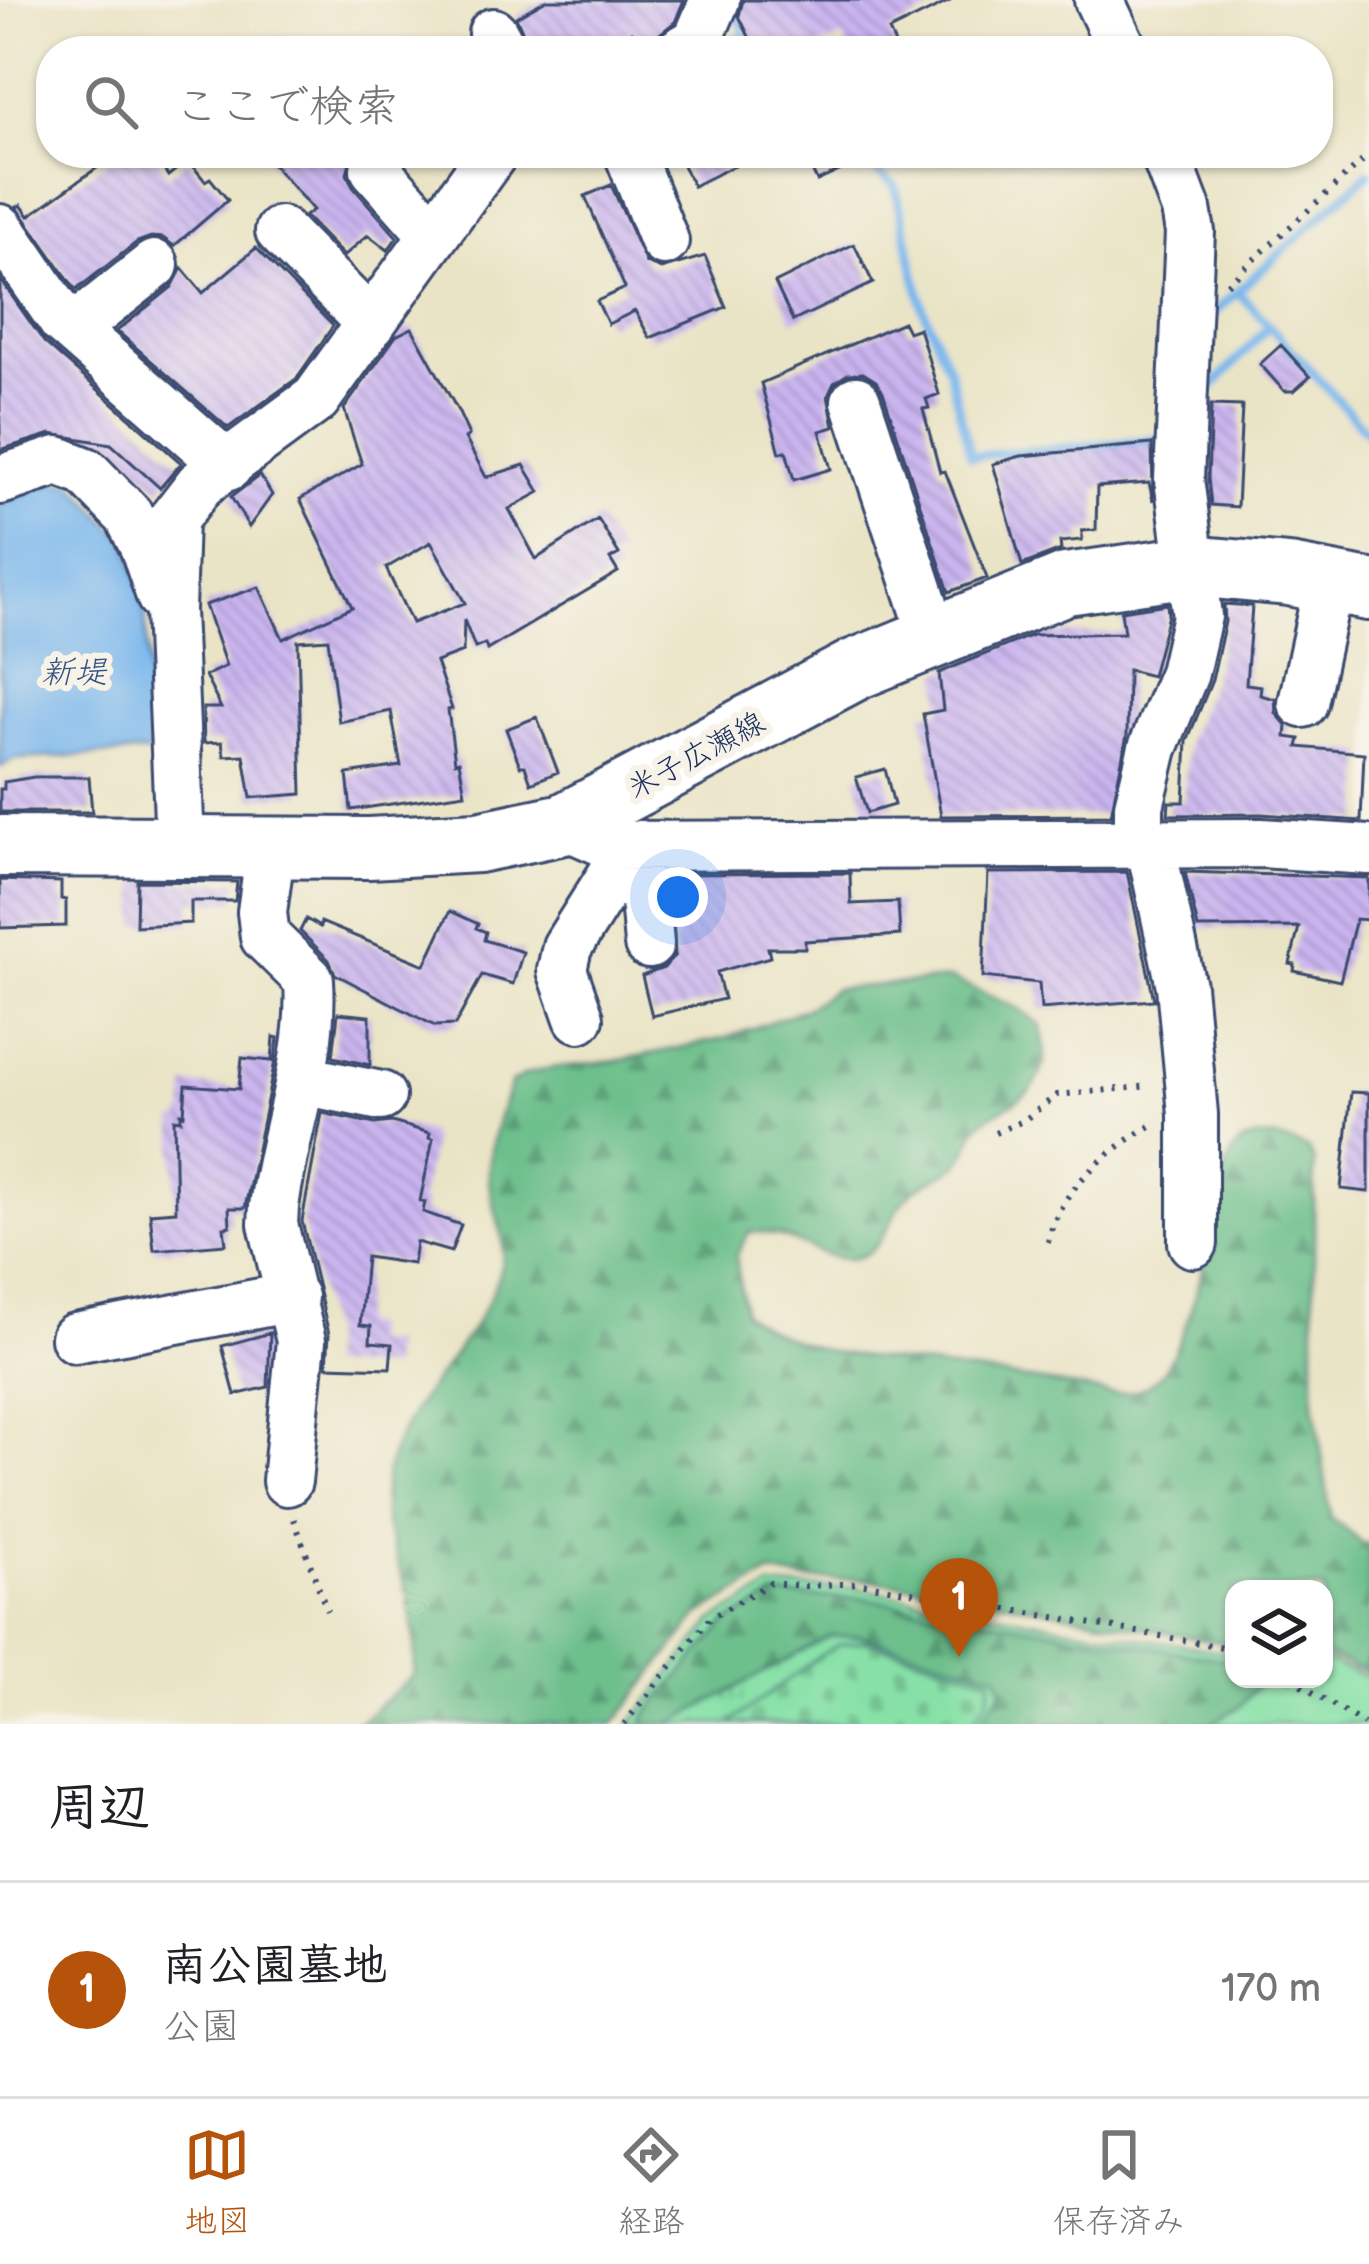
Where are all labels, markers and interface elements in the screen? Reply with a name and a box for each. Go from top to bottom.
search box [36,36,1333,168]
icon: search [78,69,144,135]
text: ここで検索 [174,80,399,135]
water label: 新堤 [41,653,108,693]
street label: 米子広瀬線 [622,705,771,807]
your location [648,867,708,927]
pin: 1 [920,1558,998,1657]
map controls [1225,1580,1333,1688]
button: layers [1225,1580,1333,1688]
text: 周辺 [48,1778,150,1839]
text: 南公園墓地 [162,1939,387,1994]
text: 1 [79,1966,95,2013]
text: 170 m [1221,1966,1321,2013]
text: 公園 [162,2004,240,2051]
tab: 地図 [184,2122,250,2242]
tab: 経路 [618,2122,684,2242]
tab: 保存済み [1053,2122,1185,2242]

